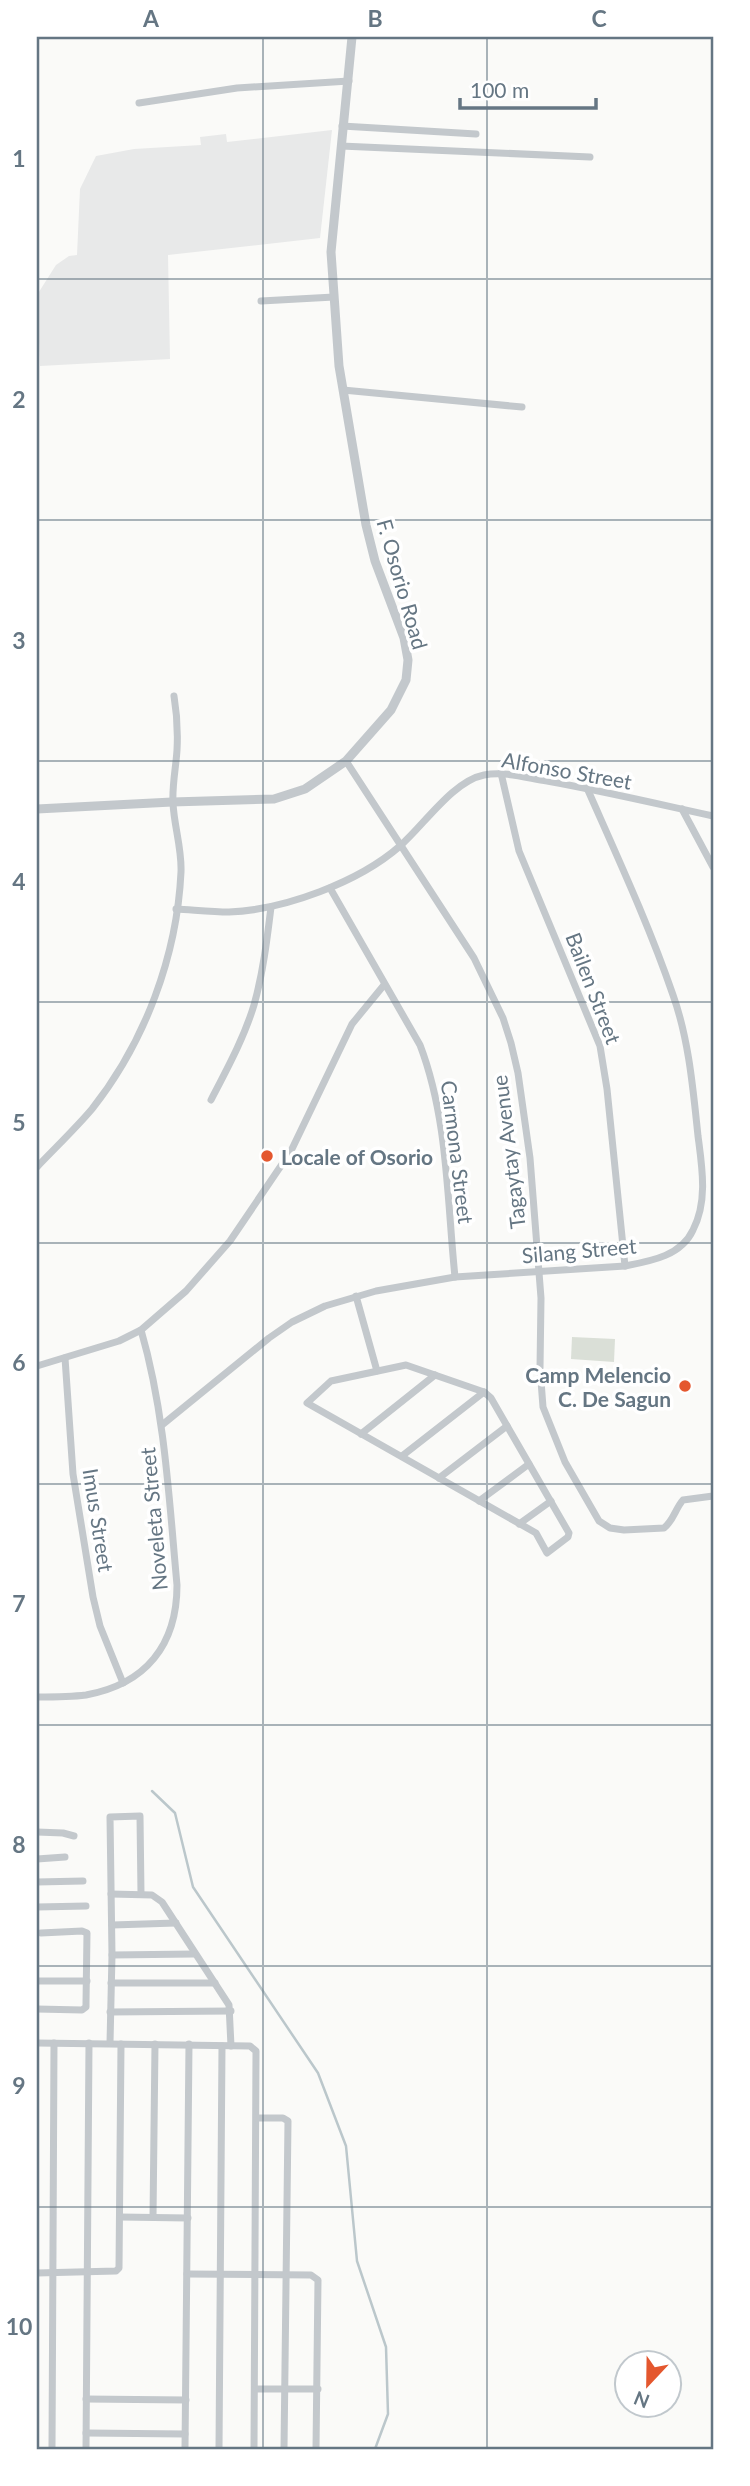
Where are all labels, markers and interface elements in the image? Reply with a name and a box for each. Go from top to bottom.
text: A [142,4,160,32]
text: B [367,4,383,32]
text: C [591,4,607,32]
scale bar [460,66,596,110]
text: 100 m [470,77,529,102]
text: 1 [12,144,26,172]
text: 2 [12,385,26,413]
street label: F. Osorio Road [372,516,434,652]
text: 3 [12,626,26,654]
street label: Alfonso Street [500,746,634,794]
text: 4 [12,867,26,895]
street label: Bailen Street [561,929,627,1048]
street label: Tagaytay Avenue [486,1074,530,1230]
street label: Carmona Street [437,1079,479,1226]
text: 5 [12,1108,26,1136]
place label: Locale of Osorio [281,1144,433,1169]
marker: Locale of Osorio [259,1148,275,1164]
street label: Silang Street [521,1232,638,1267]
text: 6 [12,1348,26,1376]
place label: Camp Melencio C. De Sagun [525,1362,671,1411]
marker: Camp Melencio C. De Sagun [677,1378,693,1394]
street label: Noveleta Street [134,1446,172,1592]
street label: Imus Street [78,1466,120,1574]
text: 7 [12,1589,26,1617]
text: 8 [12,1830,26,1858]
text: 9 [12,2071,26,2099]
text: 10 [6,2312,32,2340]
north arrow [614,2350,684,2420]
text: N [630,2387,653,2414]

